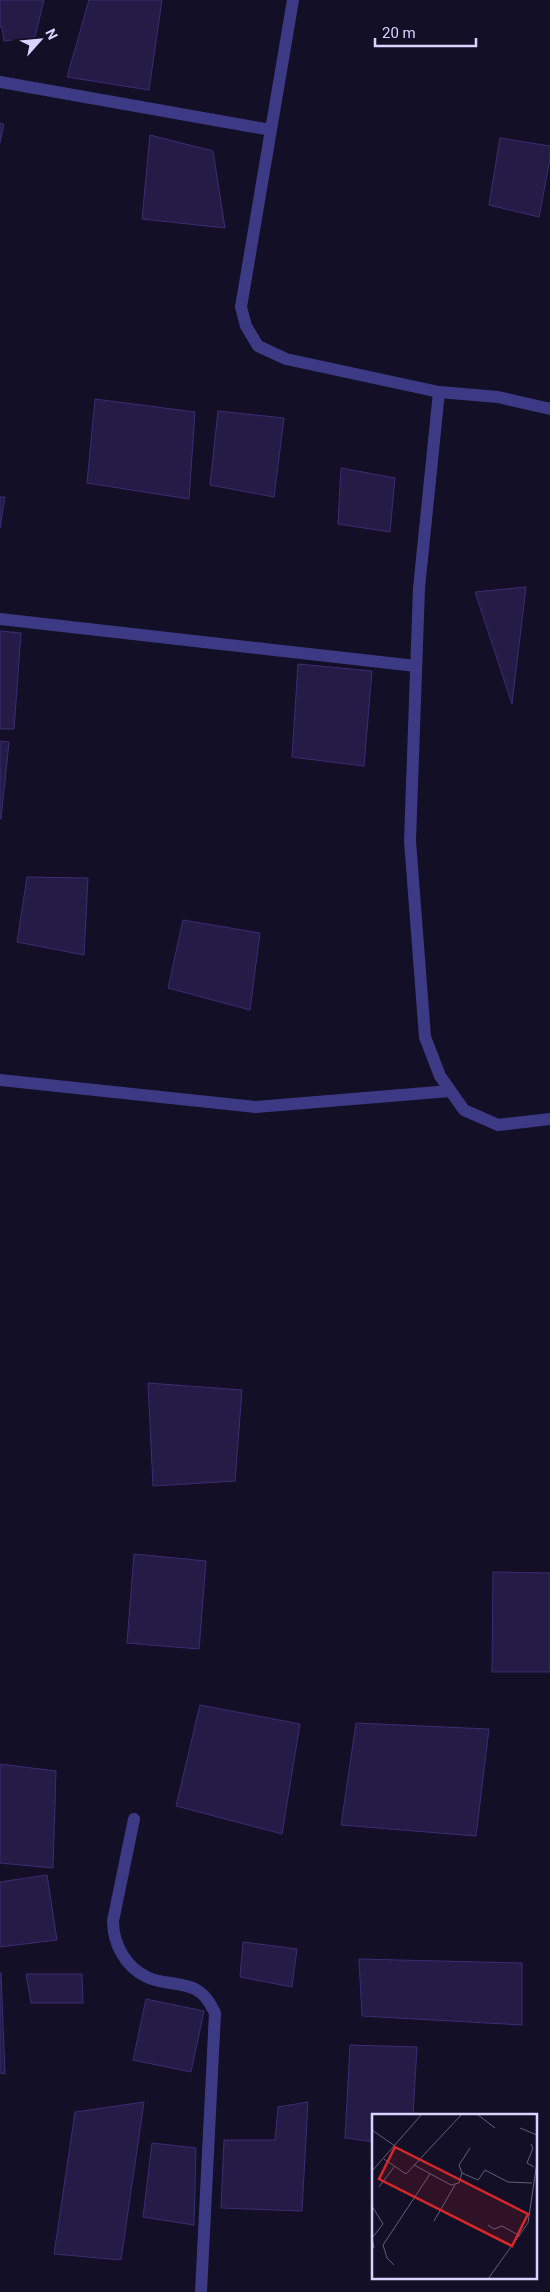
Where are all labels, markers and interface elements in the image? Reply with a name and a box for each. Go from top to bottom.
north arrow [15,15,65,65]
scale bar [375,15,476,47]
text: 20 m [382,24,416,42]
text: N [42,26,61,42]
inset map [372,2114,538,2280]

